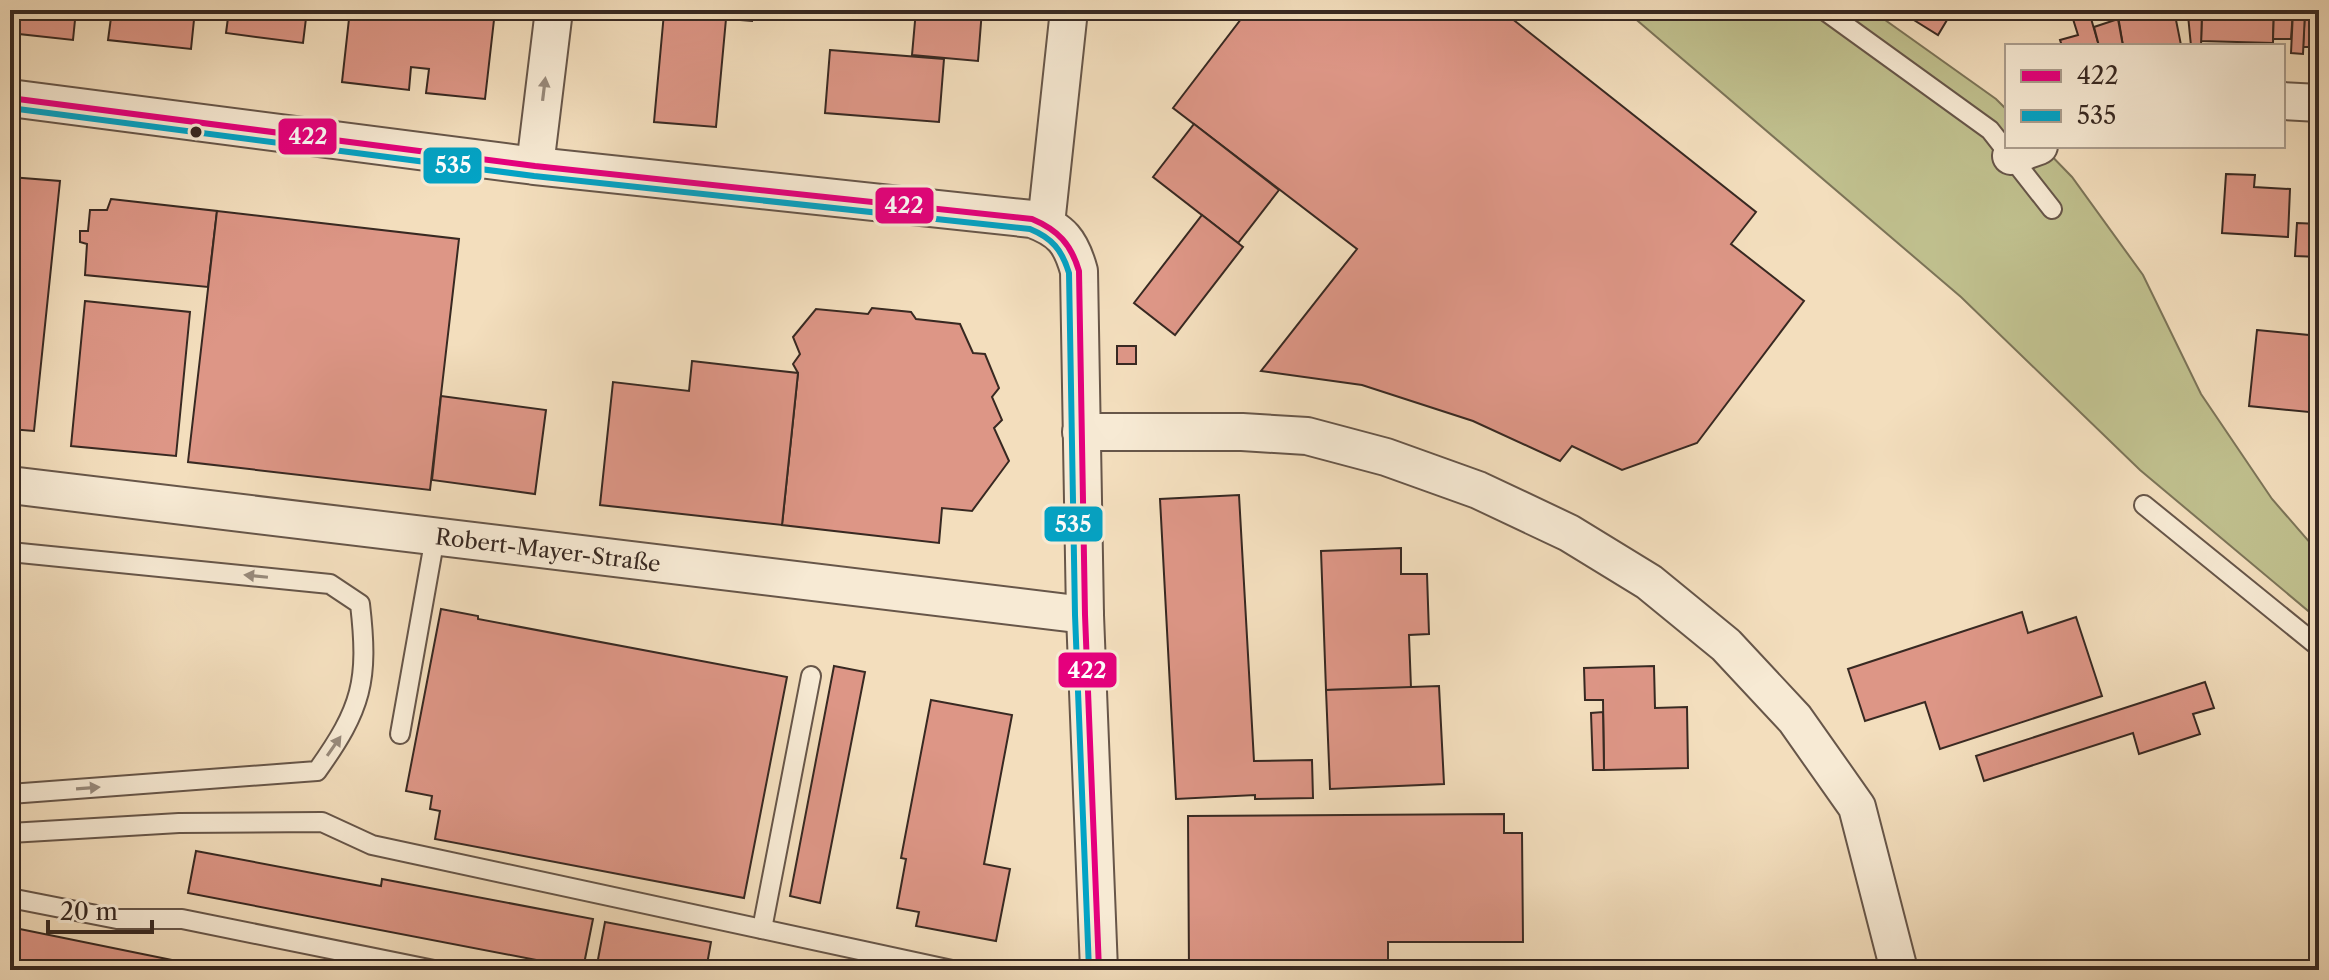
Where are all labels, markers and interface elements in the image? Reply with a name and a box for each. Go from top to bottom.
legend [2005,44,2285,148]
text: 422 [2077,61,2118,90]
one-way arrow [538,76,551,101]
text: 535 [2077,101,2116,130]
line badge: 422 [277,117,338,156]
text: 422 [288,123,328,150]
unlabelled marker [188,124,204,140]
line badge: 535 [422,146,483,185]
text: 535 [435,152,471,179]
line badge: 422 [874,186,935,225]
text: 422 [884,192,924,219]
line badge: 535 [1043,505,1104,543]
text: 535 [1055,511,1091,538]
street label: Robert-Mayer-Straße [434,523,662,578]
one-way arrow [243,570,268,583]
line badge: 422 [1057,651,1118,689]
text: 422 [1067,657,1107,684]
one-way arrow [326,736,341,757]
one-way arrow [76,781,101,794]
scale bar [48,884,152,934]
text: 20 m [60,897,118,926]

